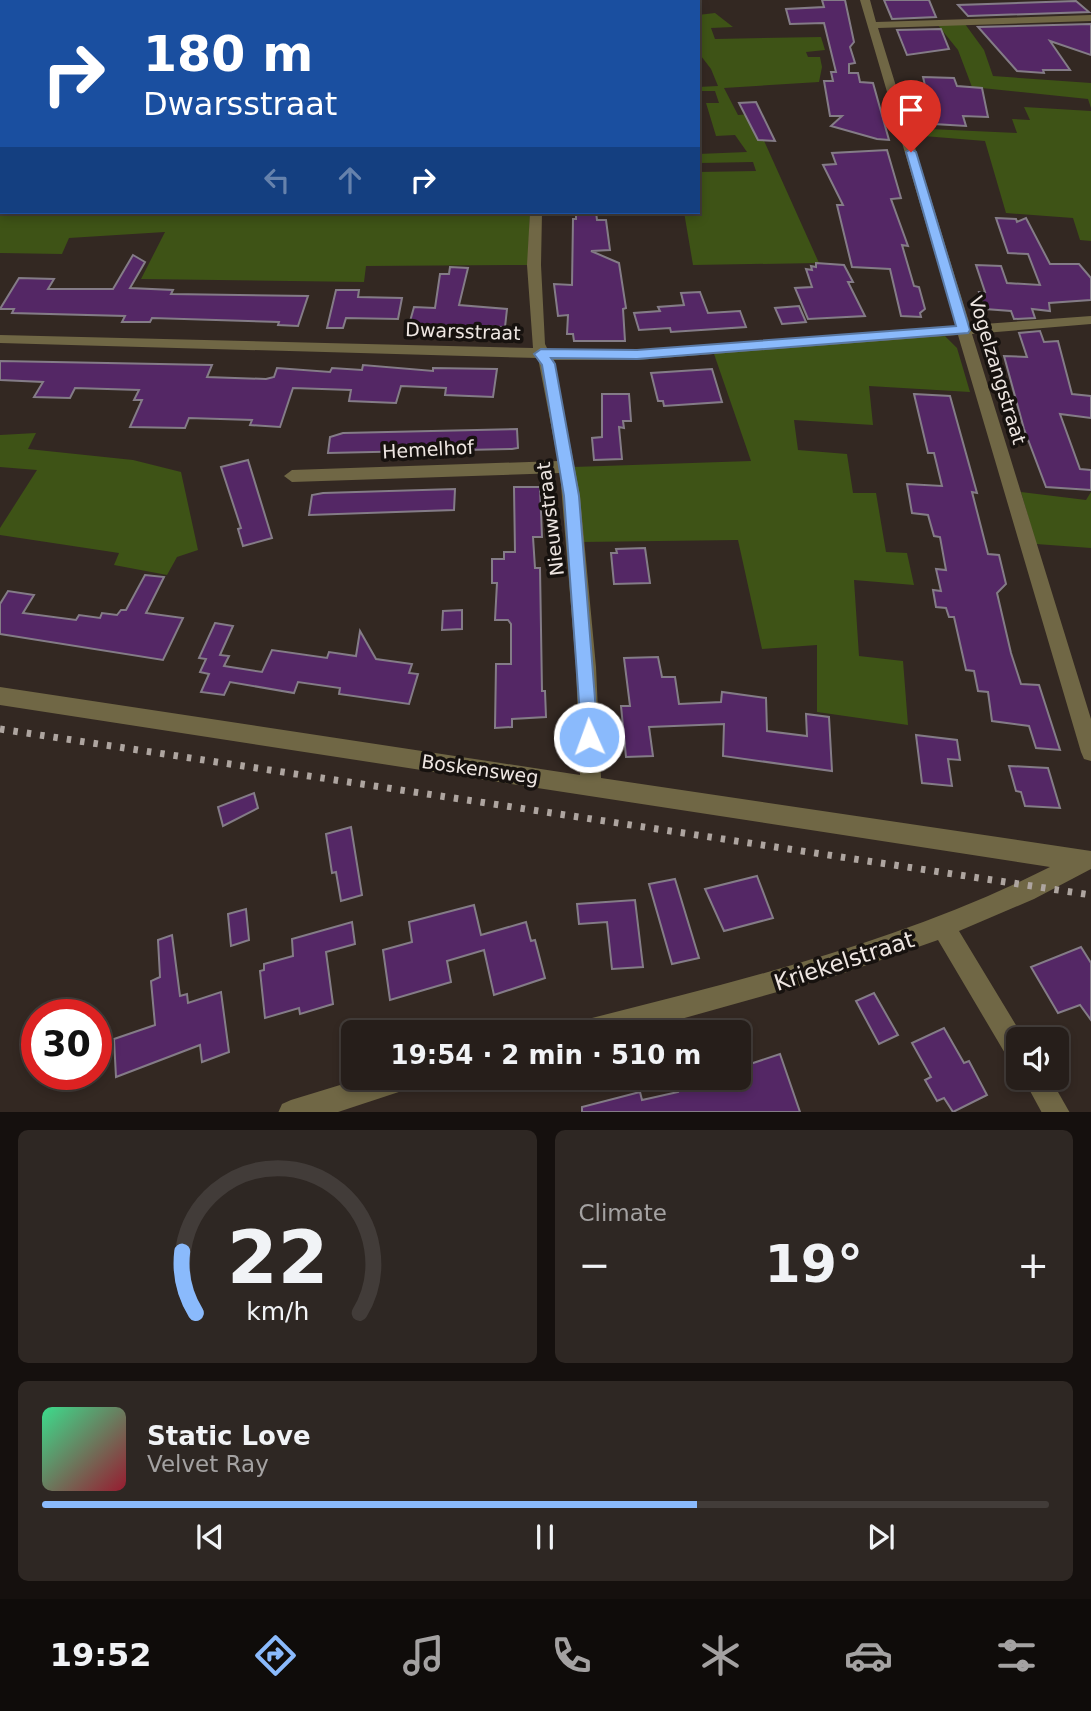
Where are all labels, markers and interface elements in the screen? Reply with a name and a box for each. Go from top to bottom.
text: 180 m [143,26,313,83]
icon: right [28,28,119,119]
pin [881,80,941,152]
text: Dwarsstraat [143,85,337,123]
icon: arrive [892,91,930,129]
icon: left [258,161,296,199]
icon: ahead [331,161,369,199]
icon: right [404,161,442,199]
street label: Vogelzangstraat [965,293,1031,447]
street label: Dwarsstraat [405,318,521,344]
street label: Hemelhof [382,436,476,462]
street label: Nieuwstraat [532,461,568,577]
position arrow [552,700,626,774]
street label: Boskensweg [420,750,540,788]
street label: Kriekelstraat [771,926,917,996]
speed limit sign: 30 [21,999,112,1090]
map controls [1006,1027,1069,1090]
button: sound [1006,1027,1069,1090]
text: 19:54 · 2 min · 510 m [391,1040,701,1070]
text: Climate [579,1200,667,1226]
text: 22 [227,1215,328,1300]
text: 19° [765,1234,863,1294]
text: − [579,1243,610,1287]
text: + [1017,1243,1049,1287]
text: km/h [246,1296,309,1325]
text: Static Love [147,1421,311,1451]
text: Velvet Ray [147,1451,269,1477]
icon: previous [191,1518,229,1556]
icon: pause [526,1518,564,1556]
icon: next [862,1518,900,1556]
icon: directions [251,1631,300,1680]
icon: music [399,1631,448,1680]
icon: phone [547,1631,596,1680]
icon: climate [696,1631,745,1680]
icon: car [844,1631,893,1680]
icon: filters [992,1631,1041,1680]
text: 19:52 [50,1636,152,1674]

